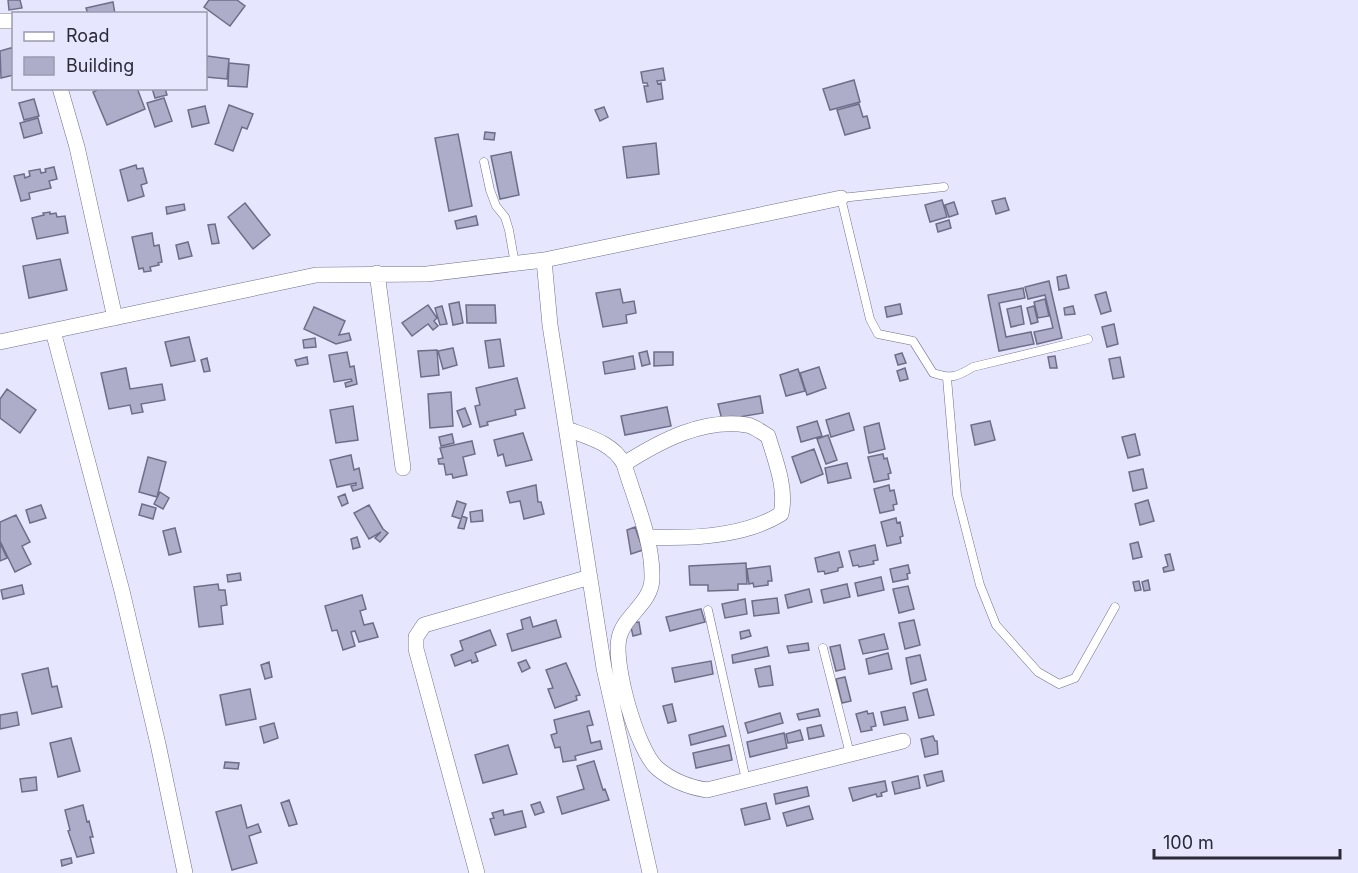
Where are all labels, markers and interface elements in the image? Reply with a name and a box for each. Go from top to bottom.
legend [12,12,207,90]
text: Road [66,25,109,46]
text: Building [66,55,134,76]
scale bar [1154,822,1340,860]
text: 100 m [1163,832,1214,853]

